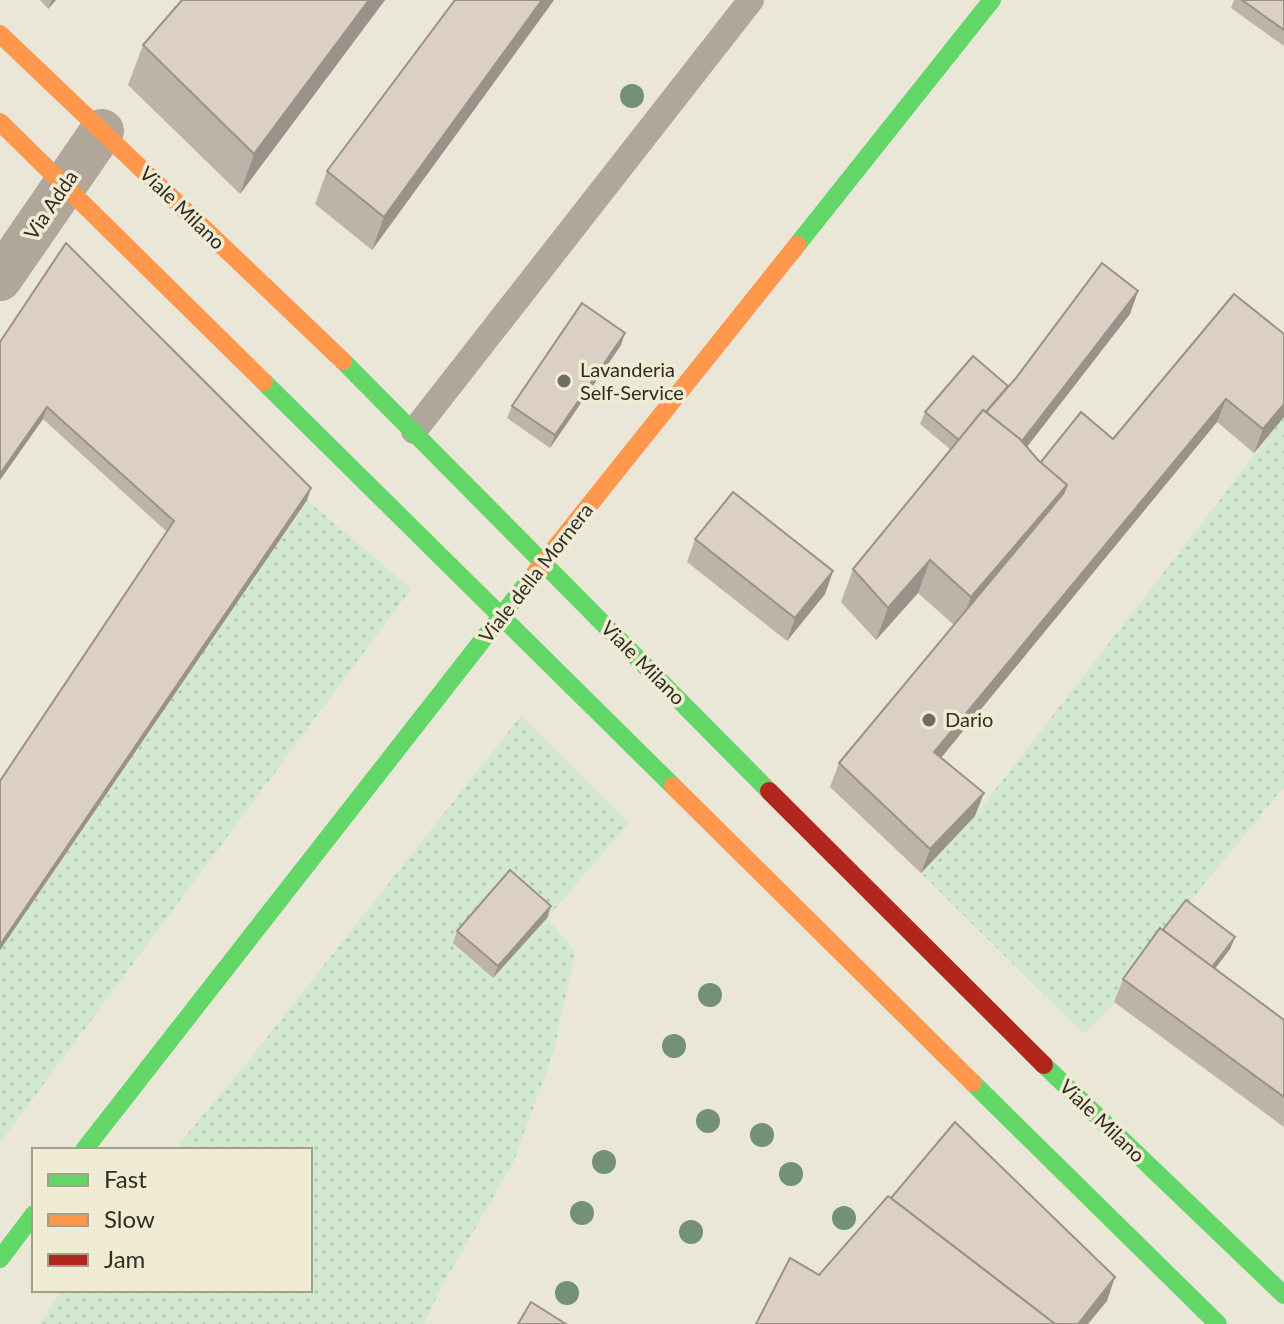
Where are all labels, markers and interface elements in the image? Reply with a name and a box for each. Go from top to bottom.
street label: Viale Milano [135,161,230,254]
street label: Via Adda [18,165,82,244]
place label: Lavanderia Self-Service [580,357,684,404]
marker: Lavanderia Self-Service [555,372,573,390]
street label: Viale della Mornera [473,498,597,647]
street label: Viale Milano [597,615,691,709]
place label: Dario [945,707,993,731]
marker: Dario [920,711,938,729]
street label: Viale Milano [1055,1074,1150,1167]
legend [32,1148,312,1292]
text: Fast [104,1164,147,1193]
text: Slow [104,1204,155,1233]
text: Jam [104,1244,145,1273]

